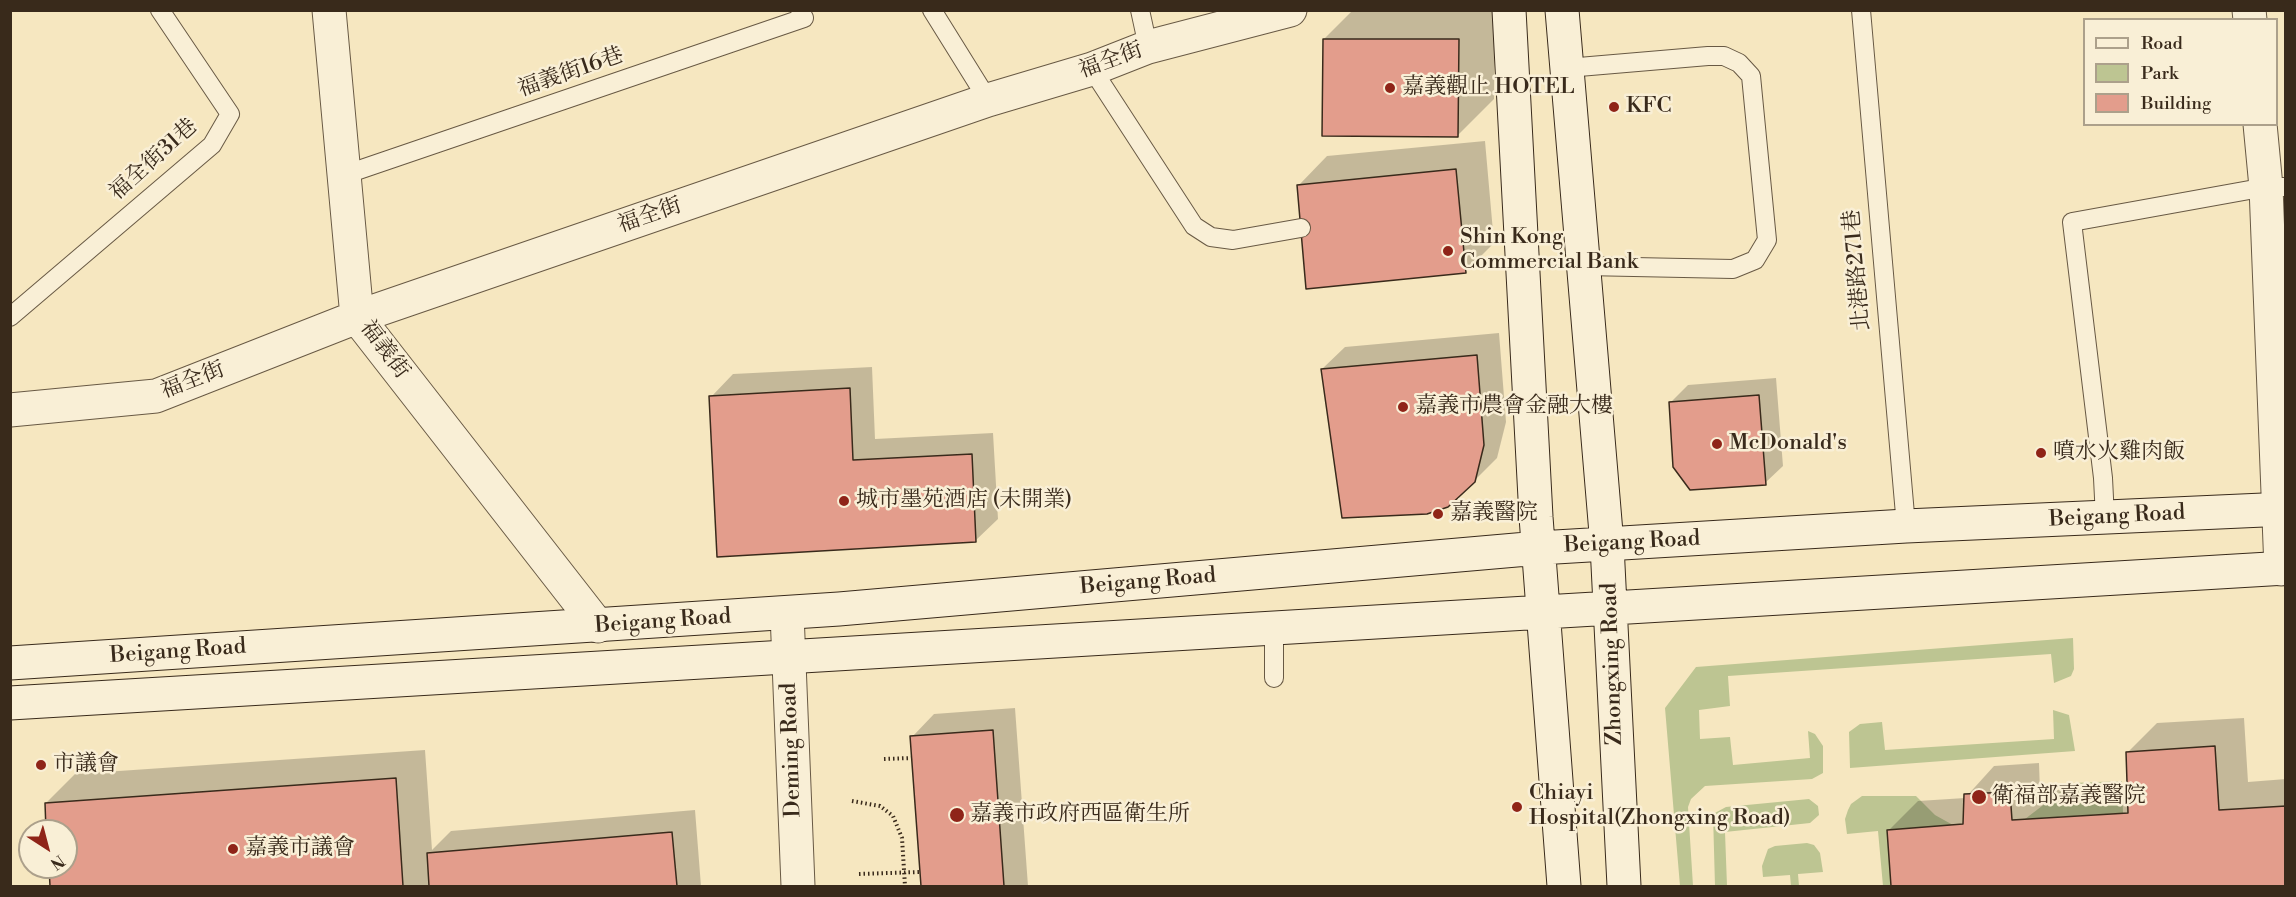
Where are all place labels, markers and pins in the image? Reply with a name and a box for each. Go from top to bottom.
place label: 嘉義觀止 HOTEL [1402,75,1575,101]
marker: 嘉義觀止 HOTEL [1383,81,1397,95]
place label: KFC [1626,94,1672,120]
marker: KFC [1607,100,1621,114]
place label: Shin Kong Commercial Bank [1460,225,1638,276]
marker: Shin Kong Commercial Bank [1441,244,1455,258]
place label: 嘉義市農會金融大樓 [1415,394,1613,420]
marker: 嘉義市農會金融大樓 [1396,400,1410,414]
place label: McDonald's [1729,431,1847,457]
marker: McDonald's [1710,437,1724,451]
place label: 噴水火雞肉飯 [2053,440,2185,466]
marker: 噴水火雞肉飯 [2034,446,2048,460]
place label: 城市墨苑酒店 (未開業) [856,488,1072,514]
marker: 城市墨苑酒店 (未開業) [837,494,851,508]
place label: 嘉義醫院 [1450,501,1538,527]
marker: 嘉義醫院 [1431,507,1445,521]
place label: 市議會 [53,752,119,778]
marker: 市議會 [34,758,48,772]
place label: Chiayi Hospital(Zhongxing Road) [1529,781,1790,832]
place label: 衛福部嘉義醫院 [1992,784,2146,810]
marker: 衛福部嘉義醫院 [1970,788,1988,806]
marker: Chiayi Hospital(Zhongxing Road) [1510,800,1524,814]
place label: 嘉義市政府西區衛生所 [970,802,1190,828]
marker: 嘉義市政府西區衛生所 [948,806,966,824]
place label: 嘉義市議會 [245,836,355,862]
marker: 嘉義市議會 [226,842,240,856]

